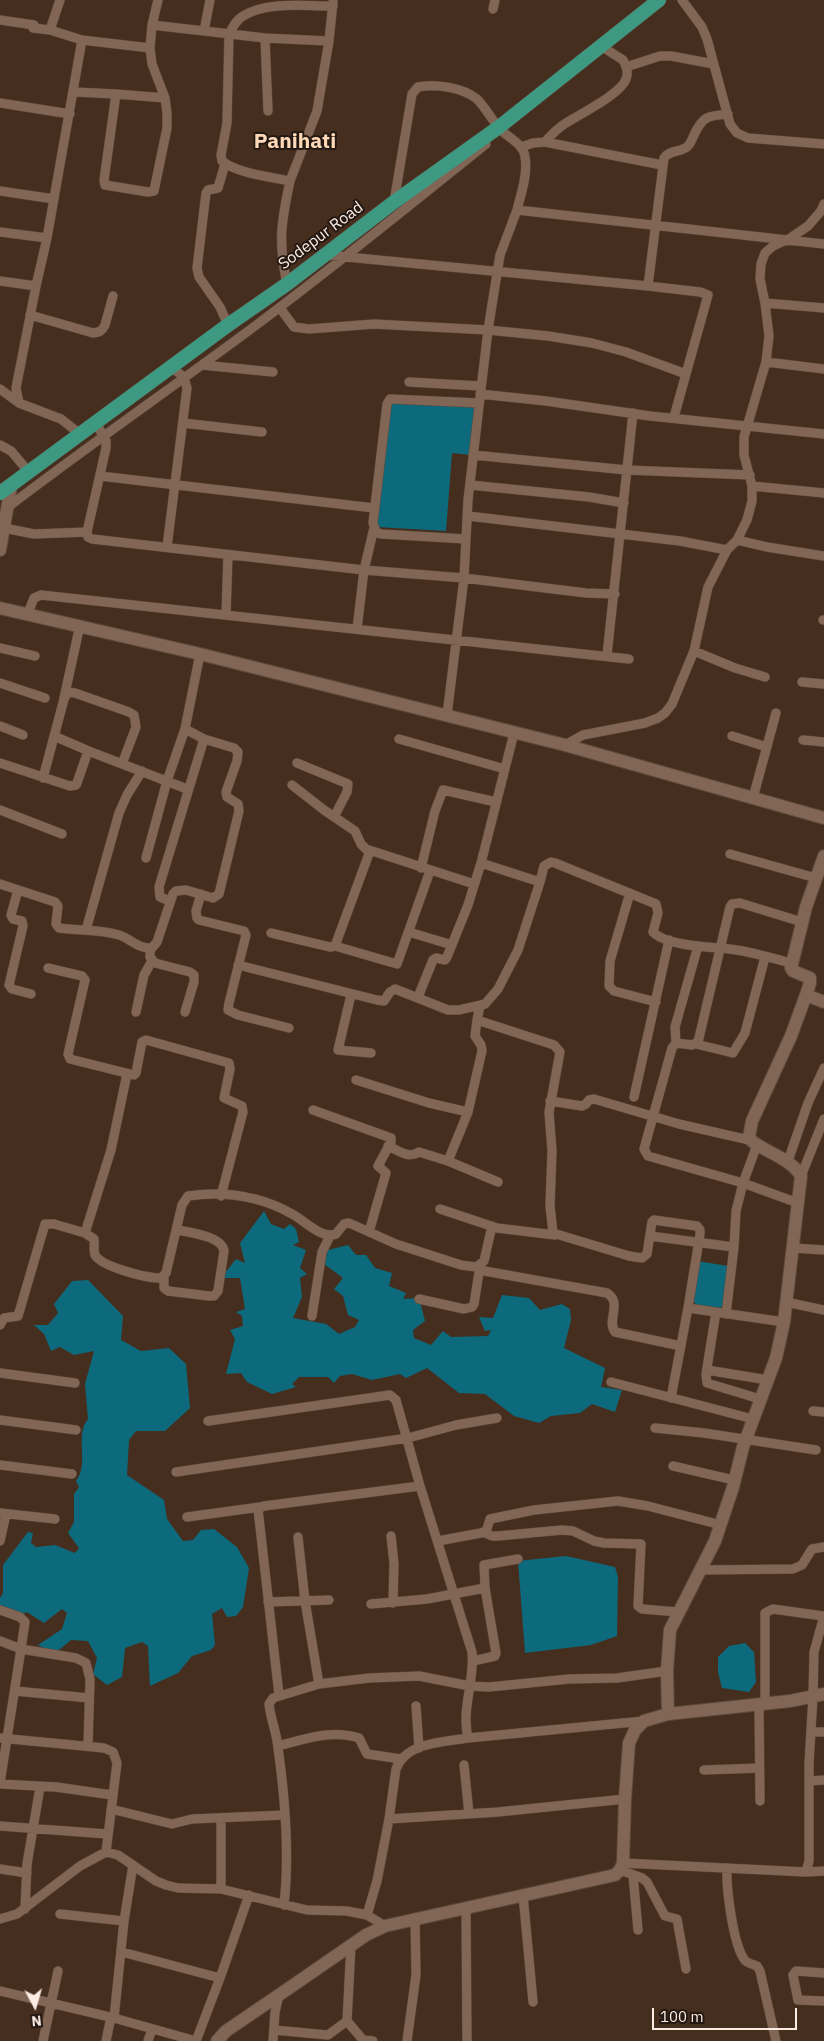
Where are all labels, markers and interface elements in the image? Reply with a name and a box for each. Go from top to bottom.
district label: Panihati [254,129,336,155]
street label: Sodepur Road [275,198,367,274]
north arrow [10,1981,60,2031]
scale bar [654,1998,799,2030]
text: 100 m [660,2007,704,2026]
text: N [31,2011,43,2030]

